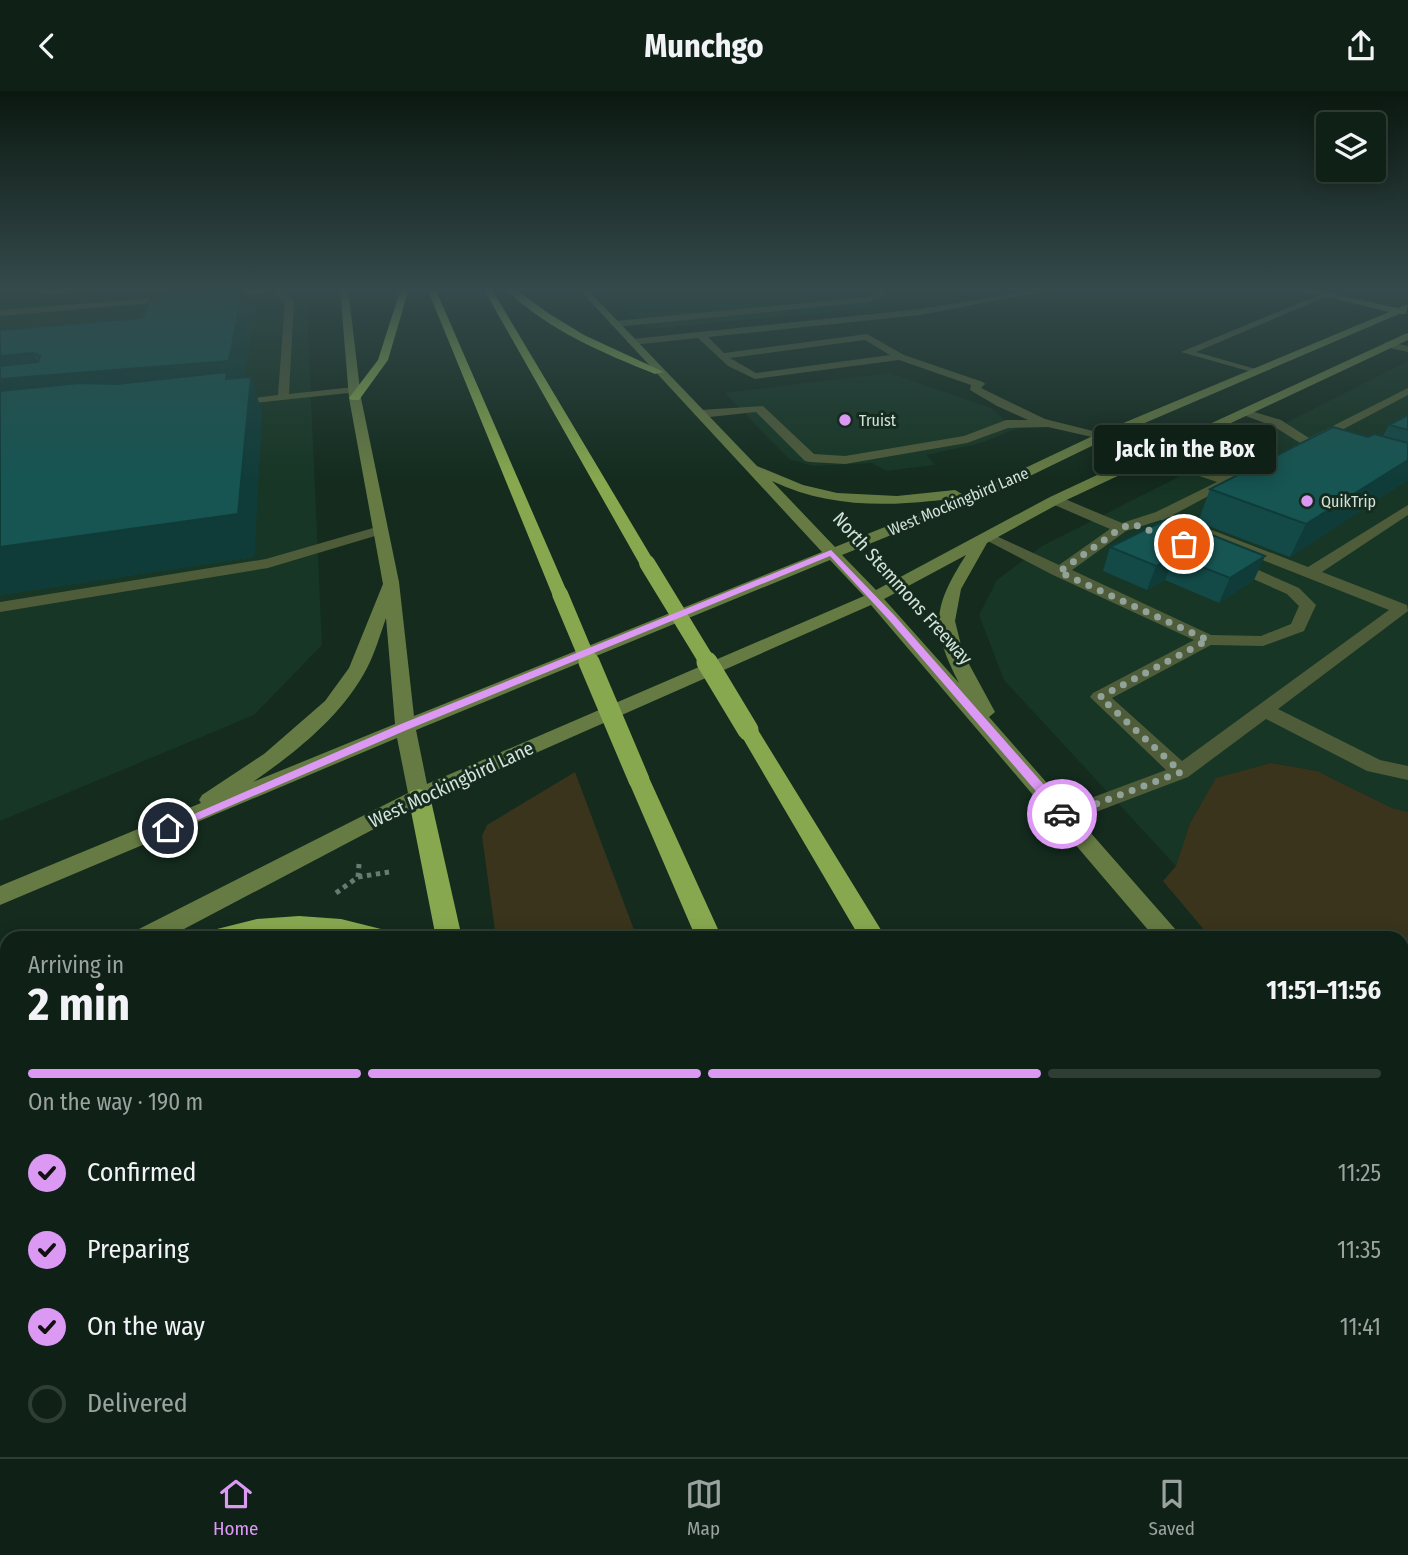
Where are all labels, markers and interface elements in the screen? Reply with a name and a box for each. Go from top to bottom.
icon: back [28,27,66,65]
text: Munchgo [644,27,764,65]
icon: share [1342,27,1380,65]
map controls [1316,112,1386,182]
button: layers [1316,112,1386,182]
place label: Truist [859,411,897,430]
marker: Truist [837,412,853,428]
callout: Jack in the Box [1093,425,1275,474]
text: Jack in the Box [1115,435,1255,463]
street label: West Mockingbird Lane [885,463,1031,540]
place label: QuikTrip [1321,492,1376,511]
marker: QuikTrip [1299,493,1315,509]
street label: North Stemmons Freeway [828,507,978,670]
pin [1154,514,1214,574]
icon: bag [1165,525,1203,563]
street label: West Mockingbird Lane [365,736,537,833]
courier [1027,779,1097,849]
icon: car [1043,795,1081,833]
pin [138,798,198,858]
icon: home [149,809,187,847]
text: Arriving in [28,951,124,979]
text: 11:51–11:56 [1266,975,1381,1006]
text: 2 min [28,977,130,1032]
text: On the way · 190 m [28,1088,203,1116]
icon: check [28,1154,66,1192]
text: Confirmed [87,1157,197,1188]
text: 11:25 [1338,1159,1381,1187]
icon: check [28,1231,66,1269]
text: Preparing [87,1234,189,1265]
text: 11:35 [1337,1236,1381,1264]
icon: check [28,1308,66,1346]
text: On the way [87,1311,205,1342]
text: 11:41 [1340,1313,1381,1341]
text: Delivered [87,1388,188,1419]
tab: Home [213,1475,259,1540]
tab: Map [685,1475,723,1540]
tab: Saved [1149,1475,1195,1540]

